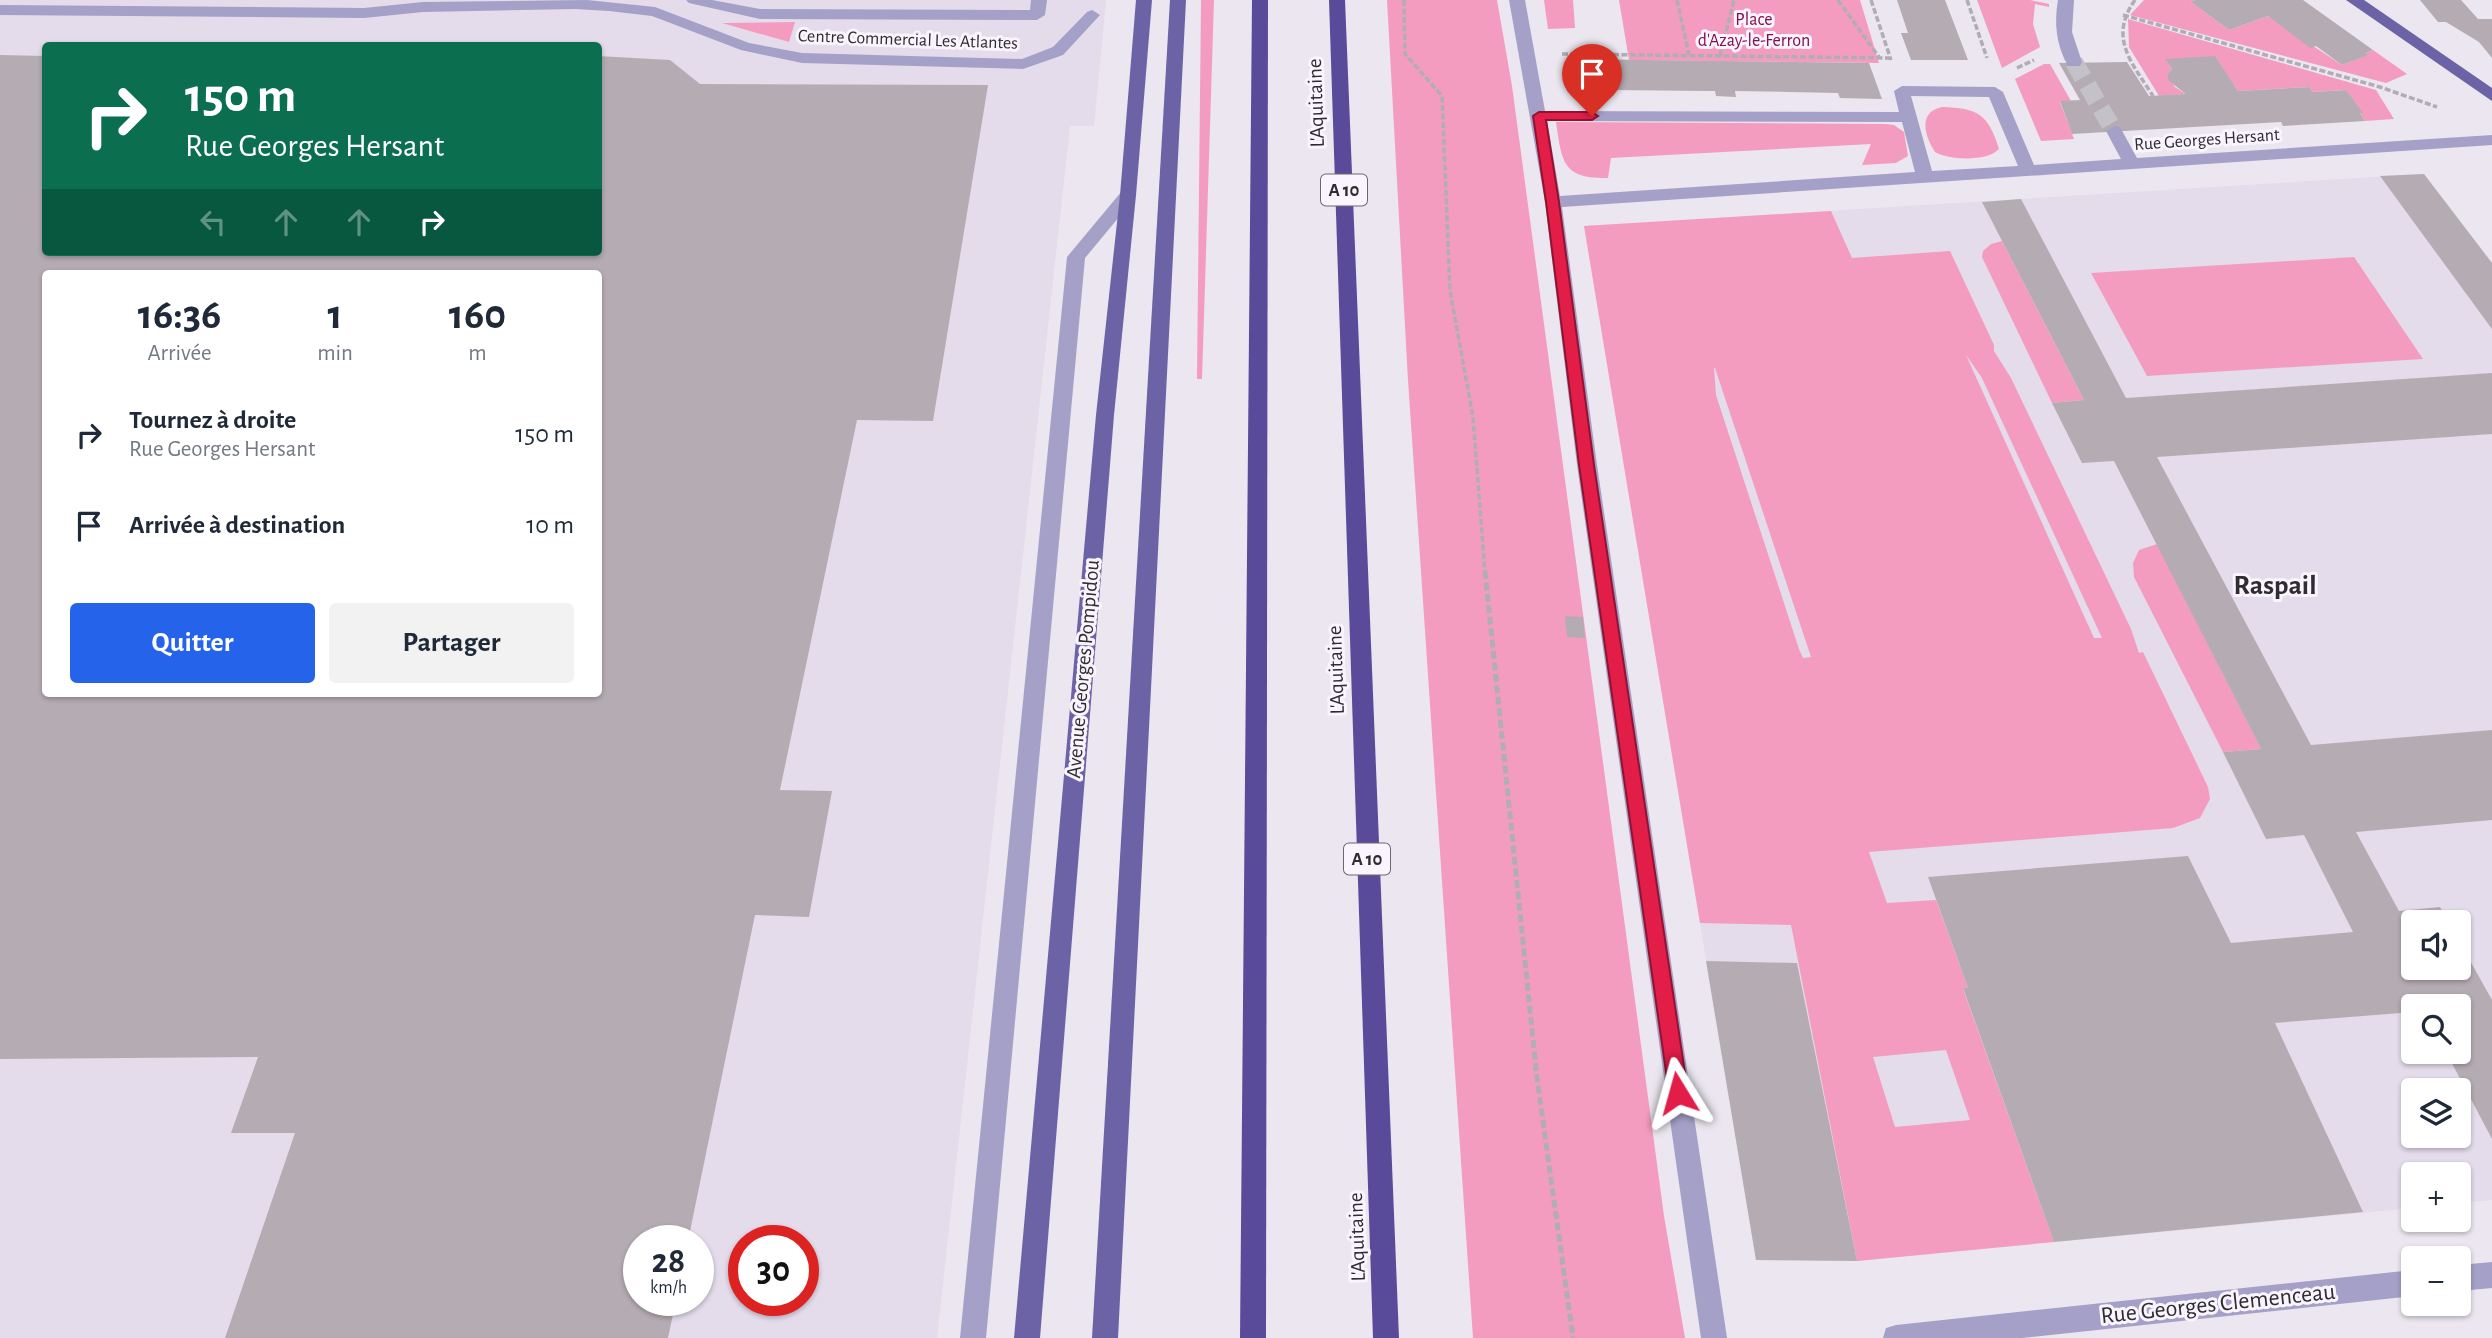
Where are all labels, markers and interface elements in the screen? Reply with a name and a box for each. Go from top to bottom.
park label: Place d'Azay-le-Ferron [1698,11,1810,50]
street label: Centre Commercial Les Atlantes [798,27,1018,53]
pin [1562,44,1622,116]
icon: arrive [1573,55,1611,93]
street label: L'Aquitaine [1304,58,1328,148]
icon: right [70,70,161,161]
text: 150 m [185,72,296,121]
street label: Rue Georges Hersant [2134,126,2281,154]
text: Rue Georges Hersant [185,130,444,162]
road number: A 10 [1321,174,1367,206]
icon: left [194,203,232,241]
icon: ahead [267,203,305,241]
icon: ahead [340,203,378,241]
icon: right [413,203,451,241]
text: 16:36 [138,294,221,336]
text: 1 [328,294,343,336]
text: 160 [449,294,506,336]
text: Arrivée [148,342,212,365]
text: min [317,342,353,365]
text: m [468,342,487,365]
text: Tournez à droite [129,407,296,433]
icon: right [70,416,108,454]
text: 150 m [515,421,574,447]
text: Rue Georges Hersant [129,438,315,461]
icon: arrive [70,507,108,545]
text: Arrivée à destination [129,512,345,538]
text: 10 m [526,512,574,538]
street label: Avenue Georges Pompidou [1063,559,1103,779]
district label: Raspail [2233,572,2317,600]
button: Quitter [70,603,315,683]
button: Partager [329,603,574,683]
street label: L'Aquitaine [1324,625,1348,715]
road number: A 10 [1344,844,1390,874]
map controls [2401,910,2471,1316]
button: sound [2401,910,2471,980]
button: search [2401,994,2471,1064]
position arrow [1641,1056,1715,1130]
button: layers [2401,1078,2471,1148]
button: + [2401,1162,2471,1232]
street label: L'Aquitaine [1345,1192,1369,1282]
speed limit sign: 30 [728,1225,819,1316]
text: 28 [652,1244,685,1279]
button: − [2401,1246,2471,1316]
text: km/h [650,1279,687,1297]
street label: Rue Georges Clemenceau [2100,1280,2336,1328]

